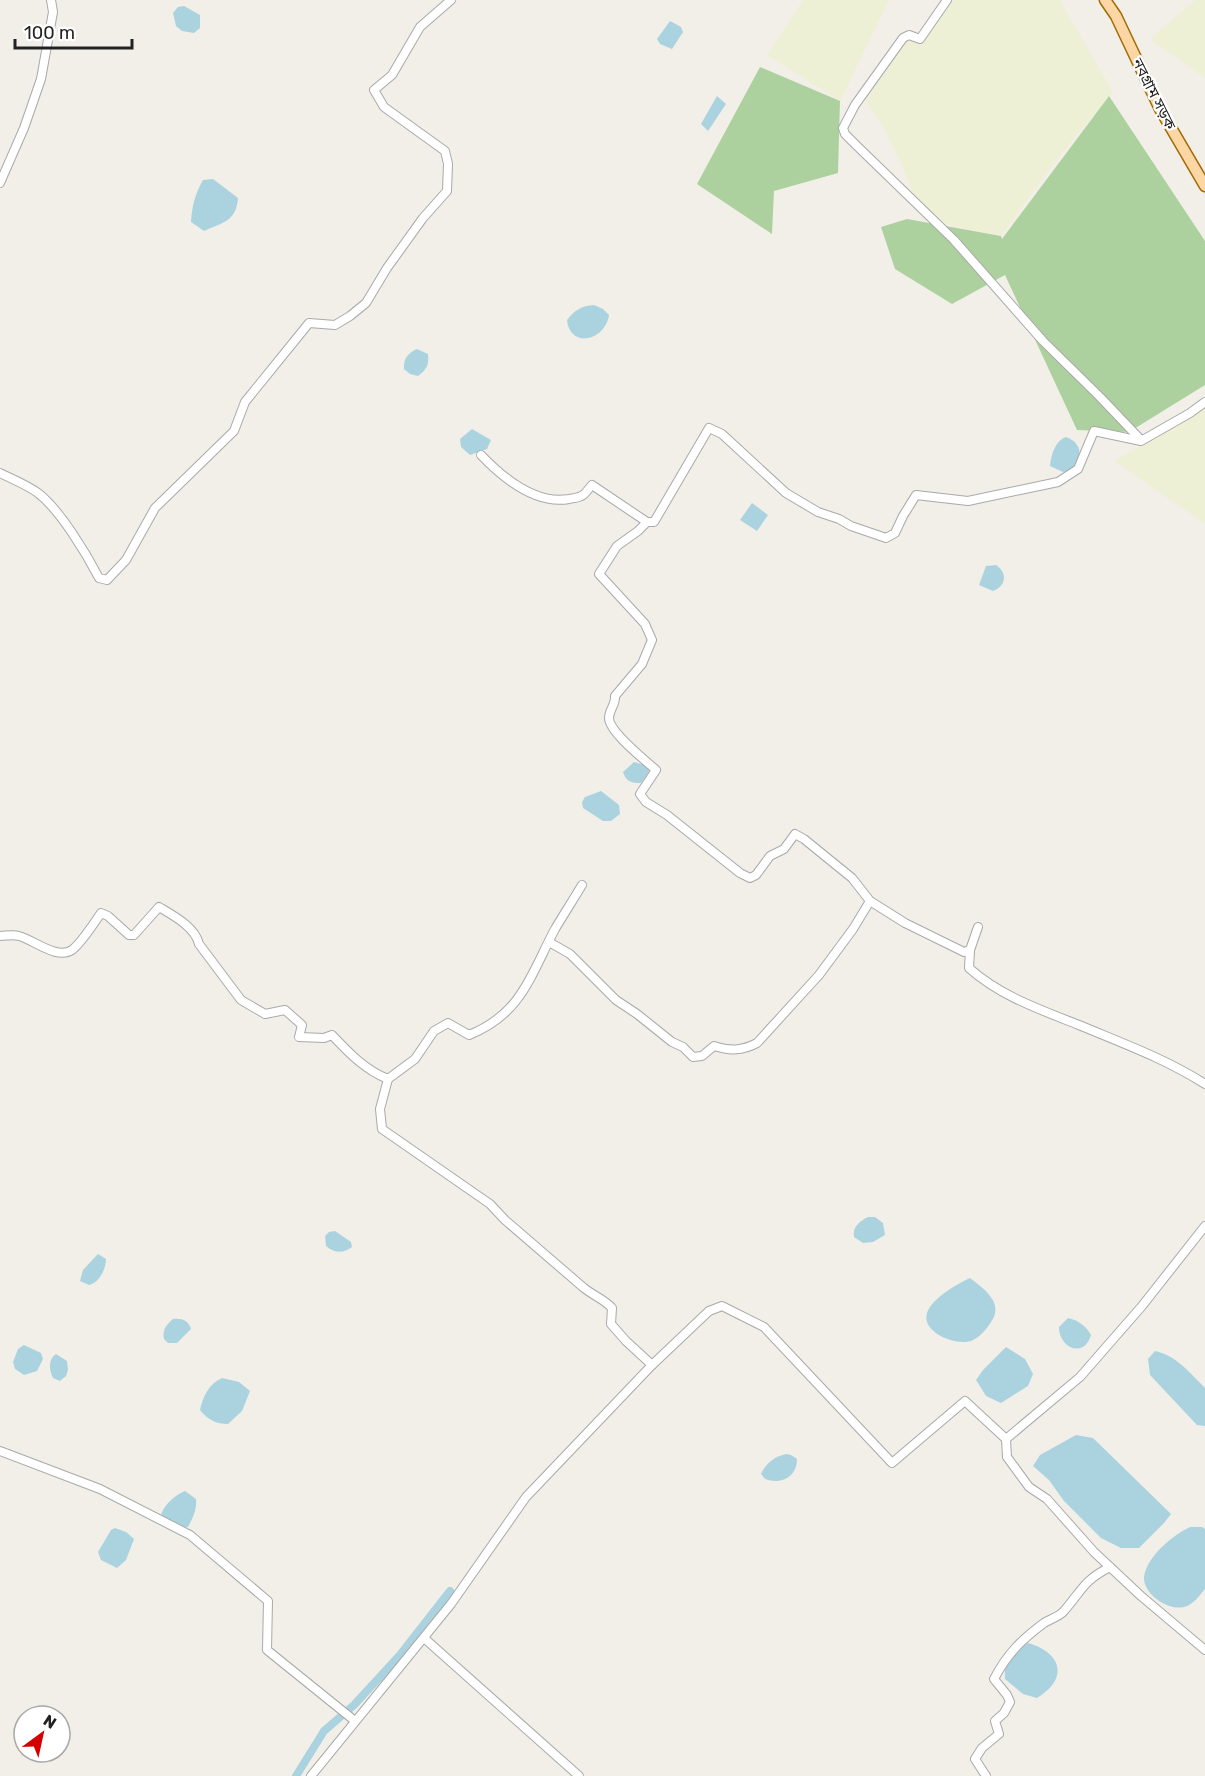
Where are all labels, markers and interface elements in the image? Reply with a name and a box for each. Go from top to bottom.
scale bar [15,12,132,50]
text: 100 m [24,22,75,44]
street label: নবগ্রাম সড়ক [1128,55,1180,133]
north arrow [12,1704,72,1764]
text: N [40,1711,60,1733]

